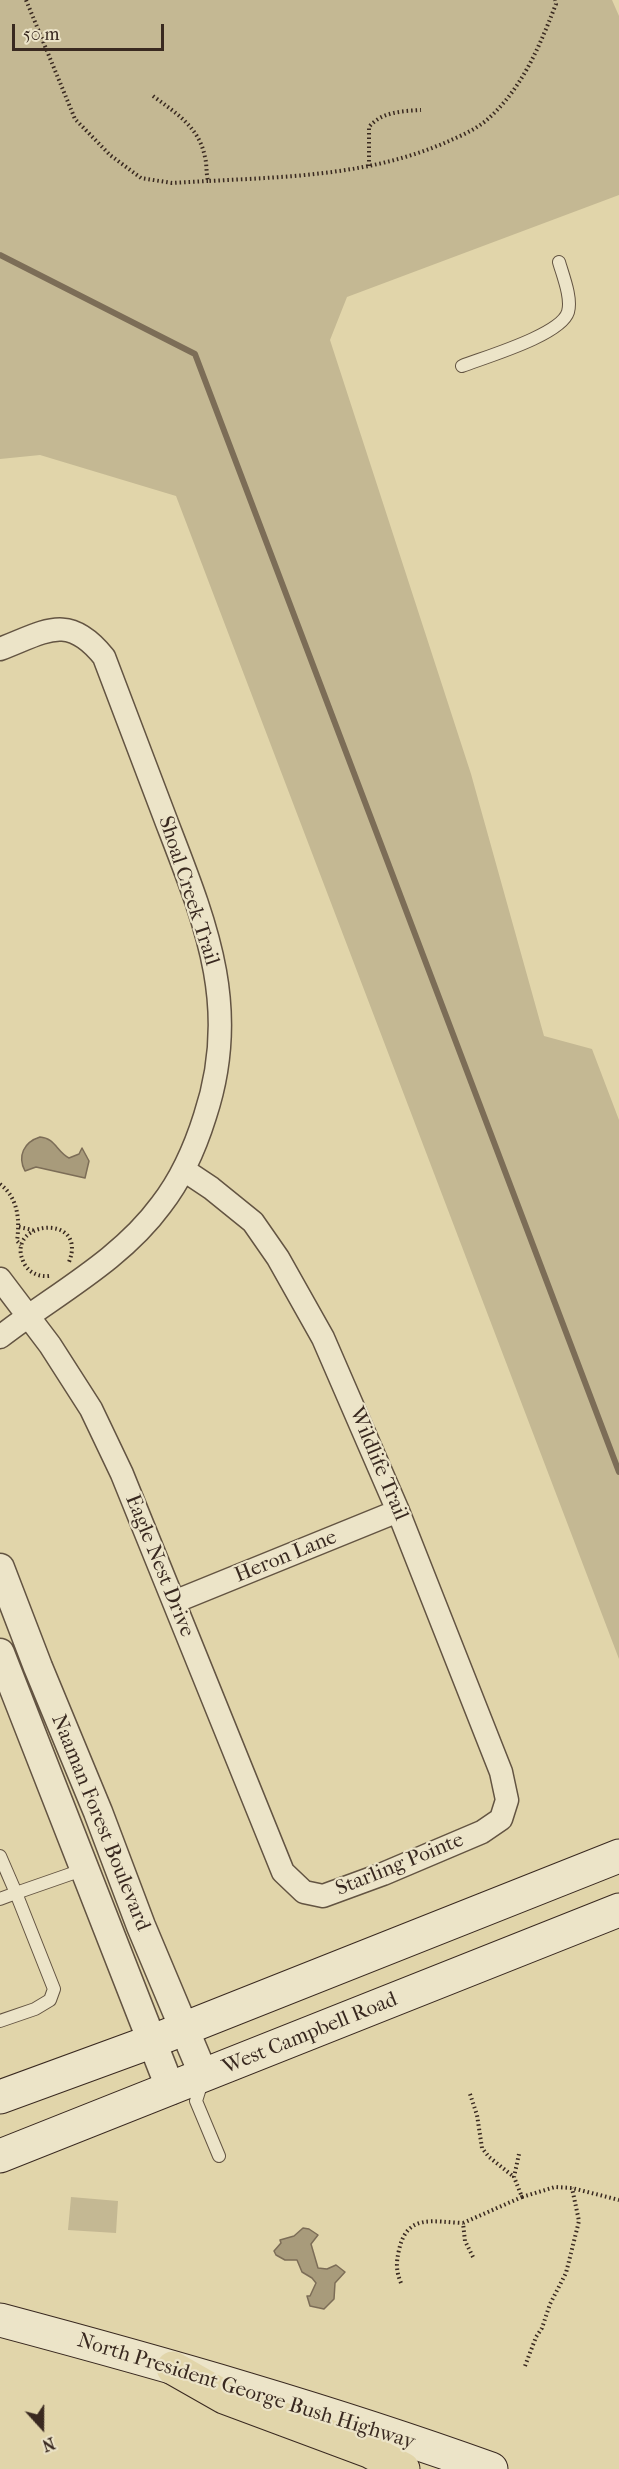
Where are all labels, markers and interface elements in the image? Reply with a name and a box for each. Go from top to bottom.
scale bar [15,12,166,50]
text: 50 m [23,24,59,45]
street label: Shoal Creek Trail [152,813,224,969]
street label: Wildlife Trail [343,1404,413,1524]
street label: Eagle Nest Drive [119,1491,199,1641]
street label: Heron Lane [231,1525,341,1589]
street label: Naaman Forest Boulevard [45,1711,155,1935]
street label: Starling Pointe [332,1828,468,1902]
street label: West Campbell Road [219,1987,401,2081]
street label: North President George Bush Highway [74,2329,418,2455]
north arrow [12,2397,72,2457]
text: N [40,2433,58,2455]

